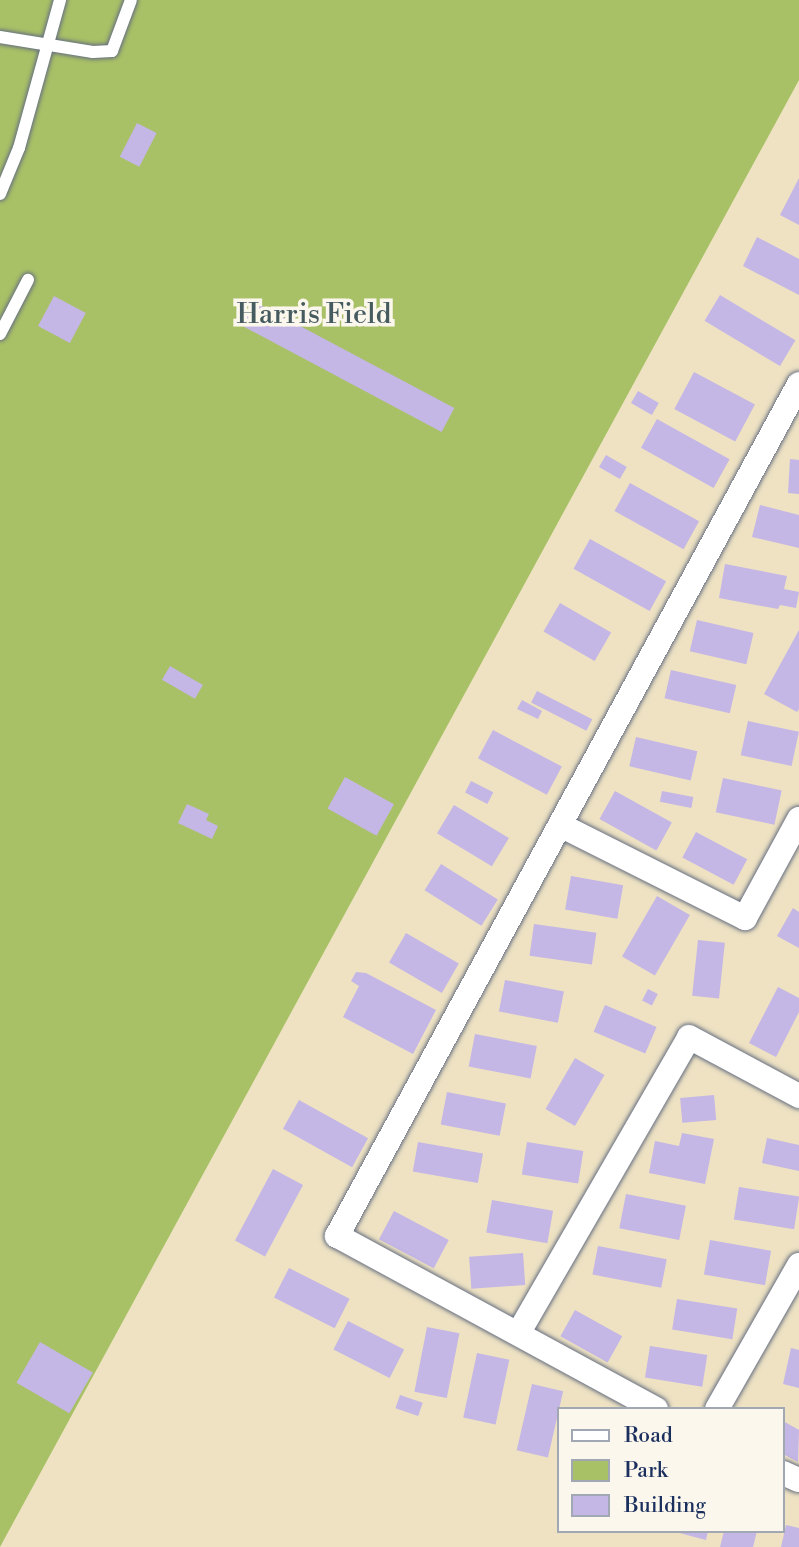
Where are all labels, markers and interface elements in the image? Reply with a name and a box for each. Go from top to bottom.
park label: Harris Field [237,298,391,332]
legend [558,1407,785,1533]
text: Road [624,1423,673,1449]
text: Park [624,1458,668,1484]
text: Building [624,1493,706,1519]

